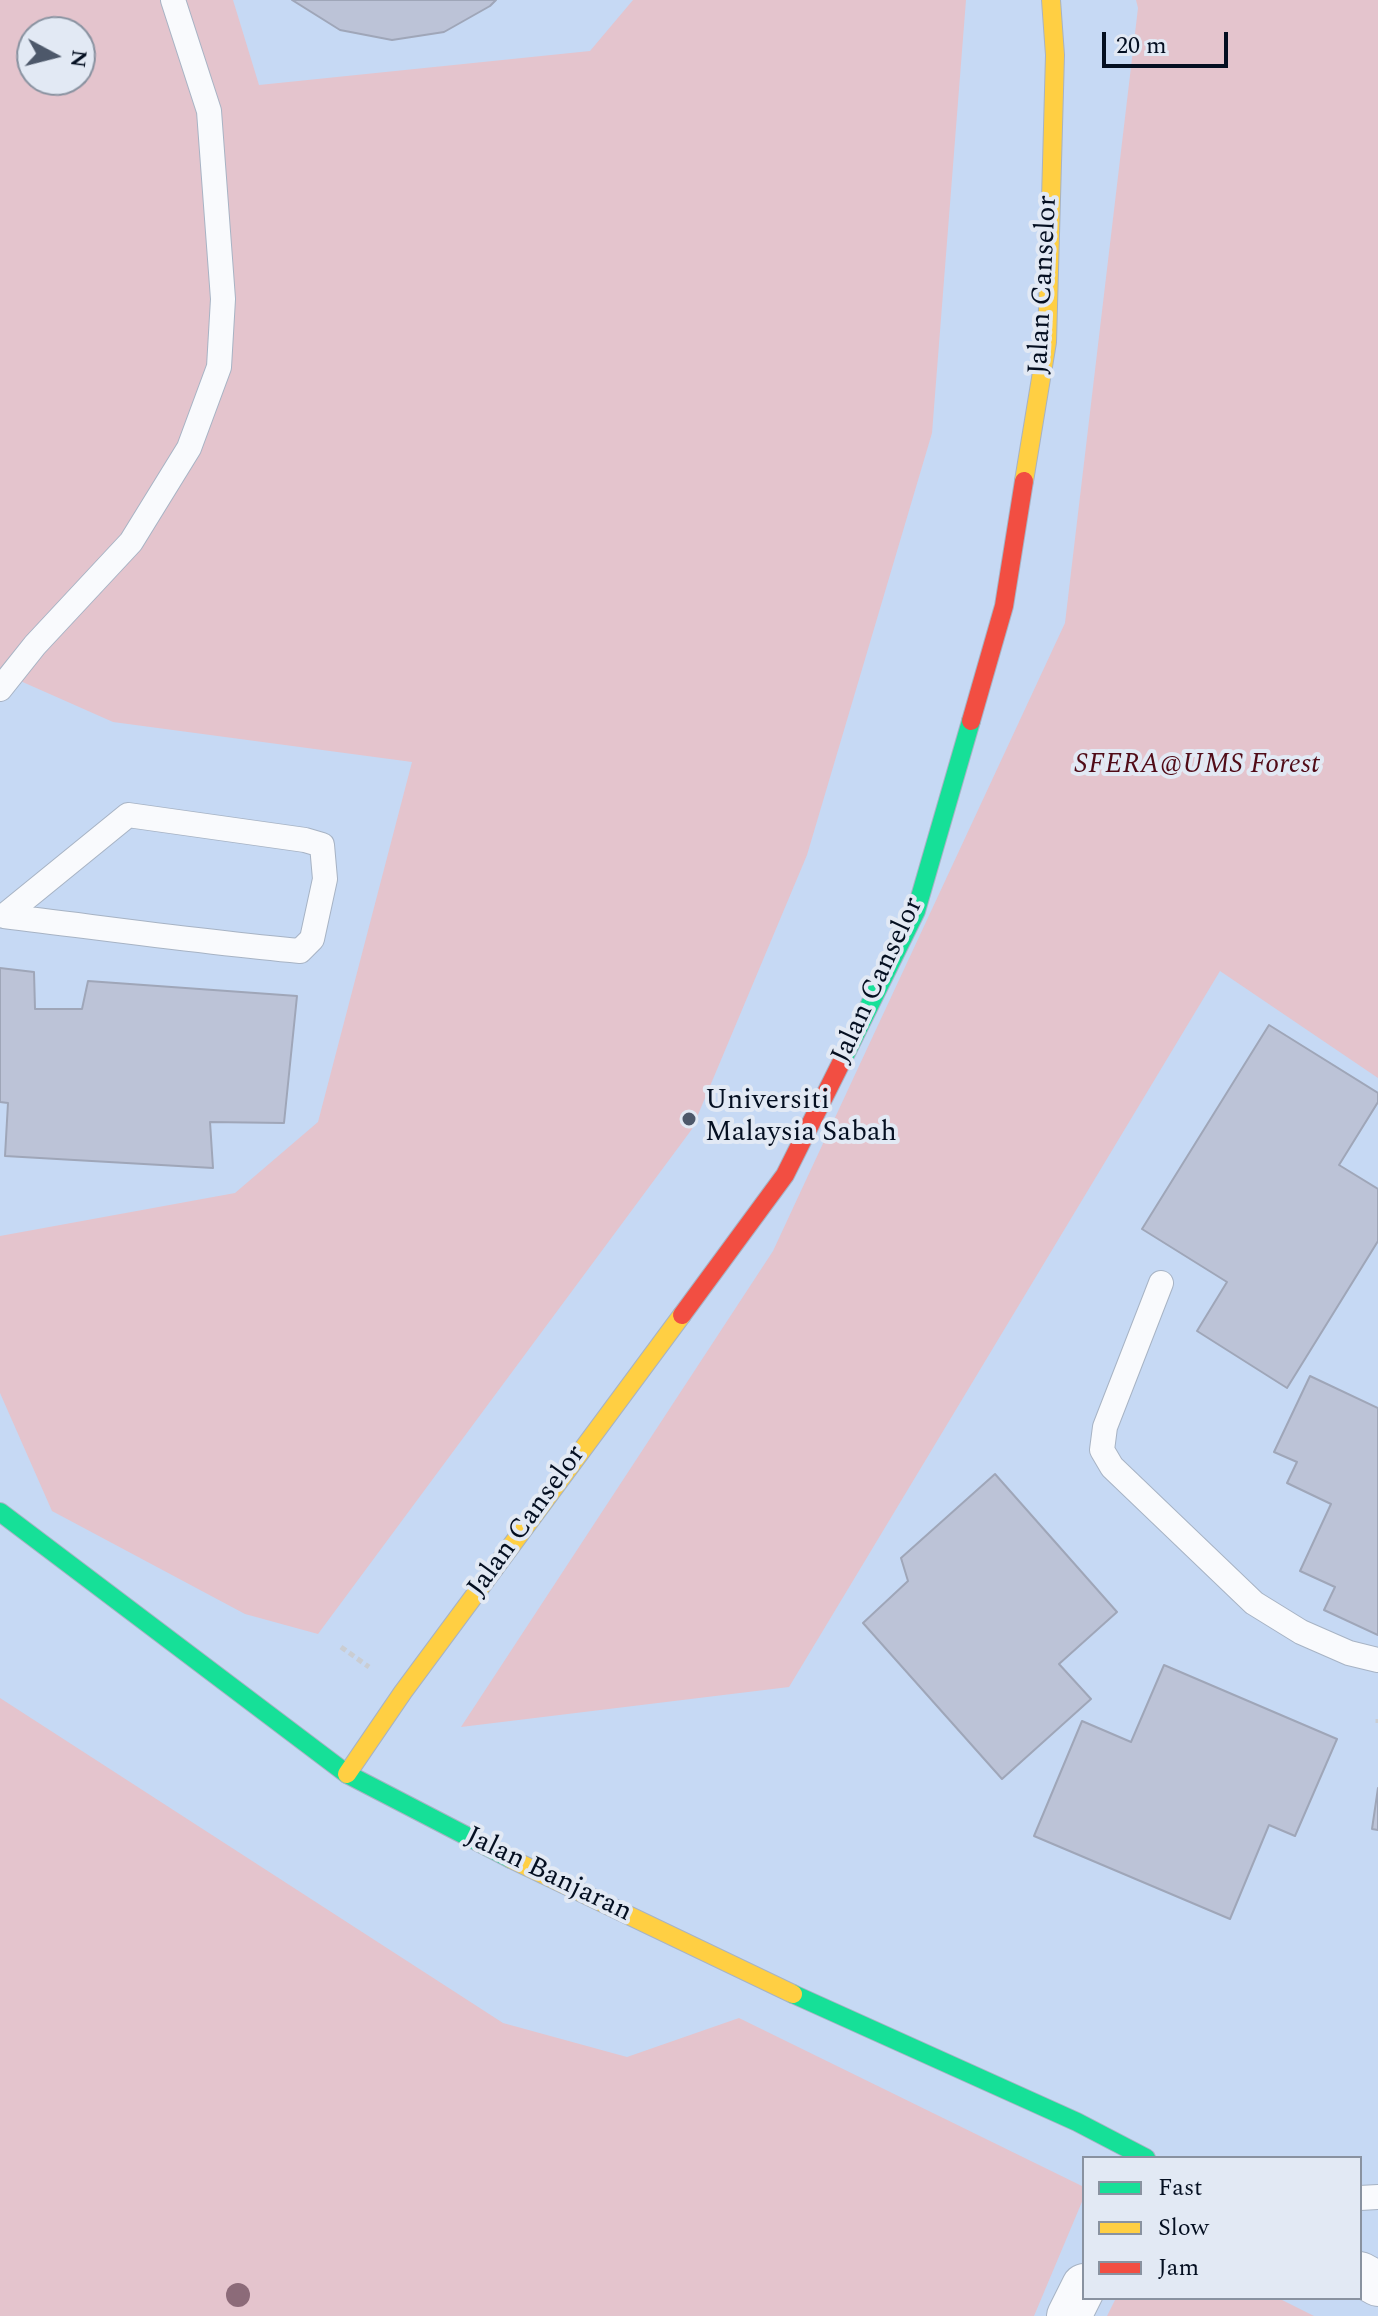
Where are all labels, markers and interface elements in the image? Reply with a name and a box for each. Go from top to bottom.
north arrow [16,16,96,96]
scale bar [1106,16,1232,66]
text: 20 m [1116,28,1167,64]
text: N [61,48,96,70]
street label: Jalan Canselor [1024,195,1066,375]
park label: SFERA@UMS Forest [1074,750,1320,784]
street label: Jalan Canselor [826,893,932,1069]
place label: Universiti Malaysia Sabah [705,1086,897,1152]
marker: Universiti Malaysia Sabah [680,1110,698,1128]
street label: Jalan Canselor [462,1440,594,1604]
street label: Jalan Banjaran [459,1821,637,1931]
legend [1082,2156,1362,2300]
text: Fast [1158,2170,1203,2206]
text: Slow [1158,2210,1209,2246]
text: Jam [1158,2250,1199,2286]

